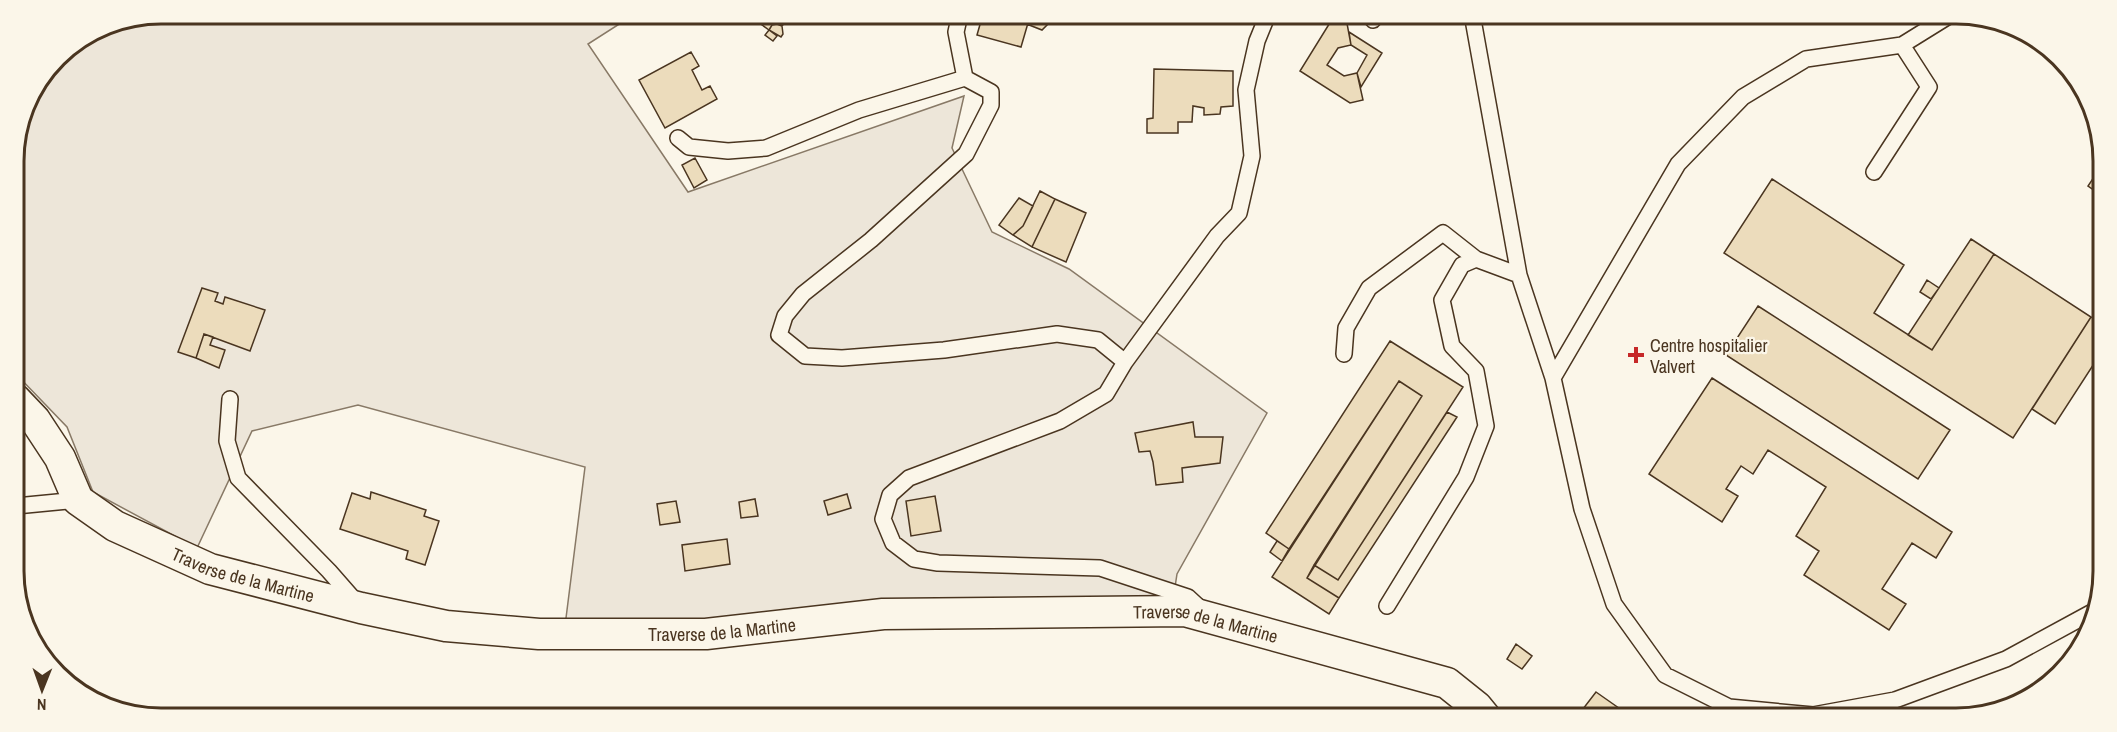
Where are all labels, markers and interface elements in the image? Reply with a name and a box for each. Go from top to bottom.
place label: Centre hospitalier Valvert [1650,333,1767,379]
marker: Centre hospitalier Valvert [1627,346,1645,364]
street label: Traverse de la Martine [168,541,317,608]
street label: Traverse de la Martine [1133,598,1281,649]
street label: Traverse de la Martine [648,611,797,647]
north arrow [12,660,72,720]
text: N [37,694,47,716]

